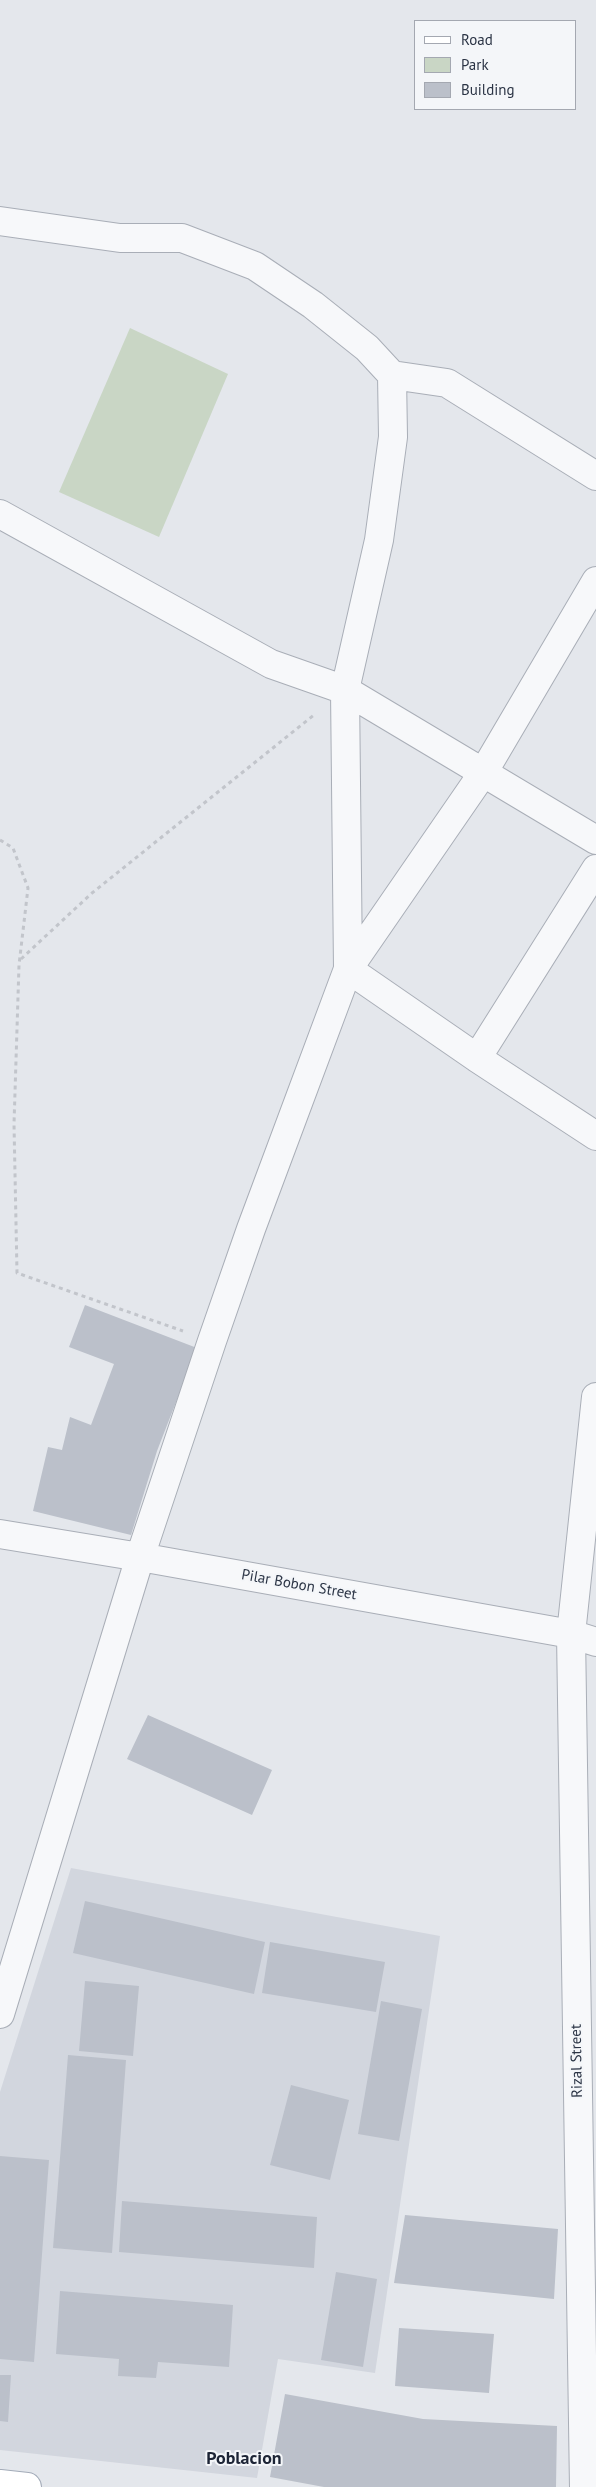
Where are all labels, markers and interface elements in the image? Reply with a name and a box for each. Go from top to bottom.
legend [414,20,576,110]
text: Road [461,30,493,49]
text: Park [461,55,489,74]
text: Building [461,80,515,99]
street label: Pilar Bobon Street [240,1566,358,1604]
street label: Rizal Street [567,2024,587,2098]
district label: Poblacion [206,2448,282,2470]

